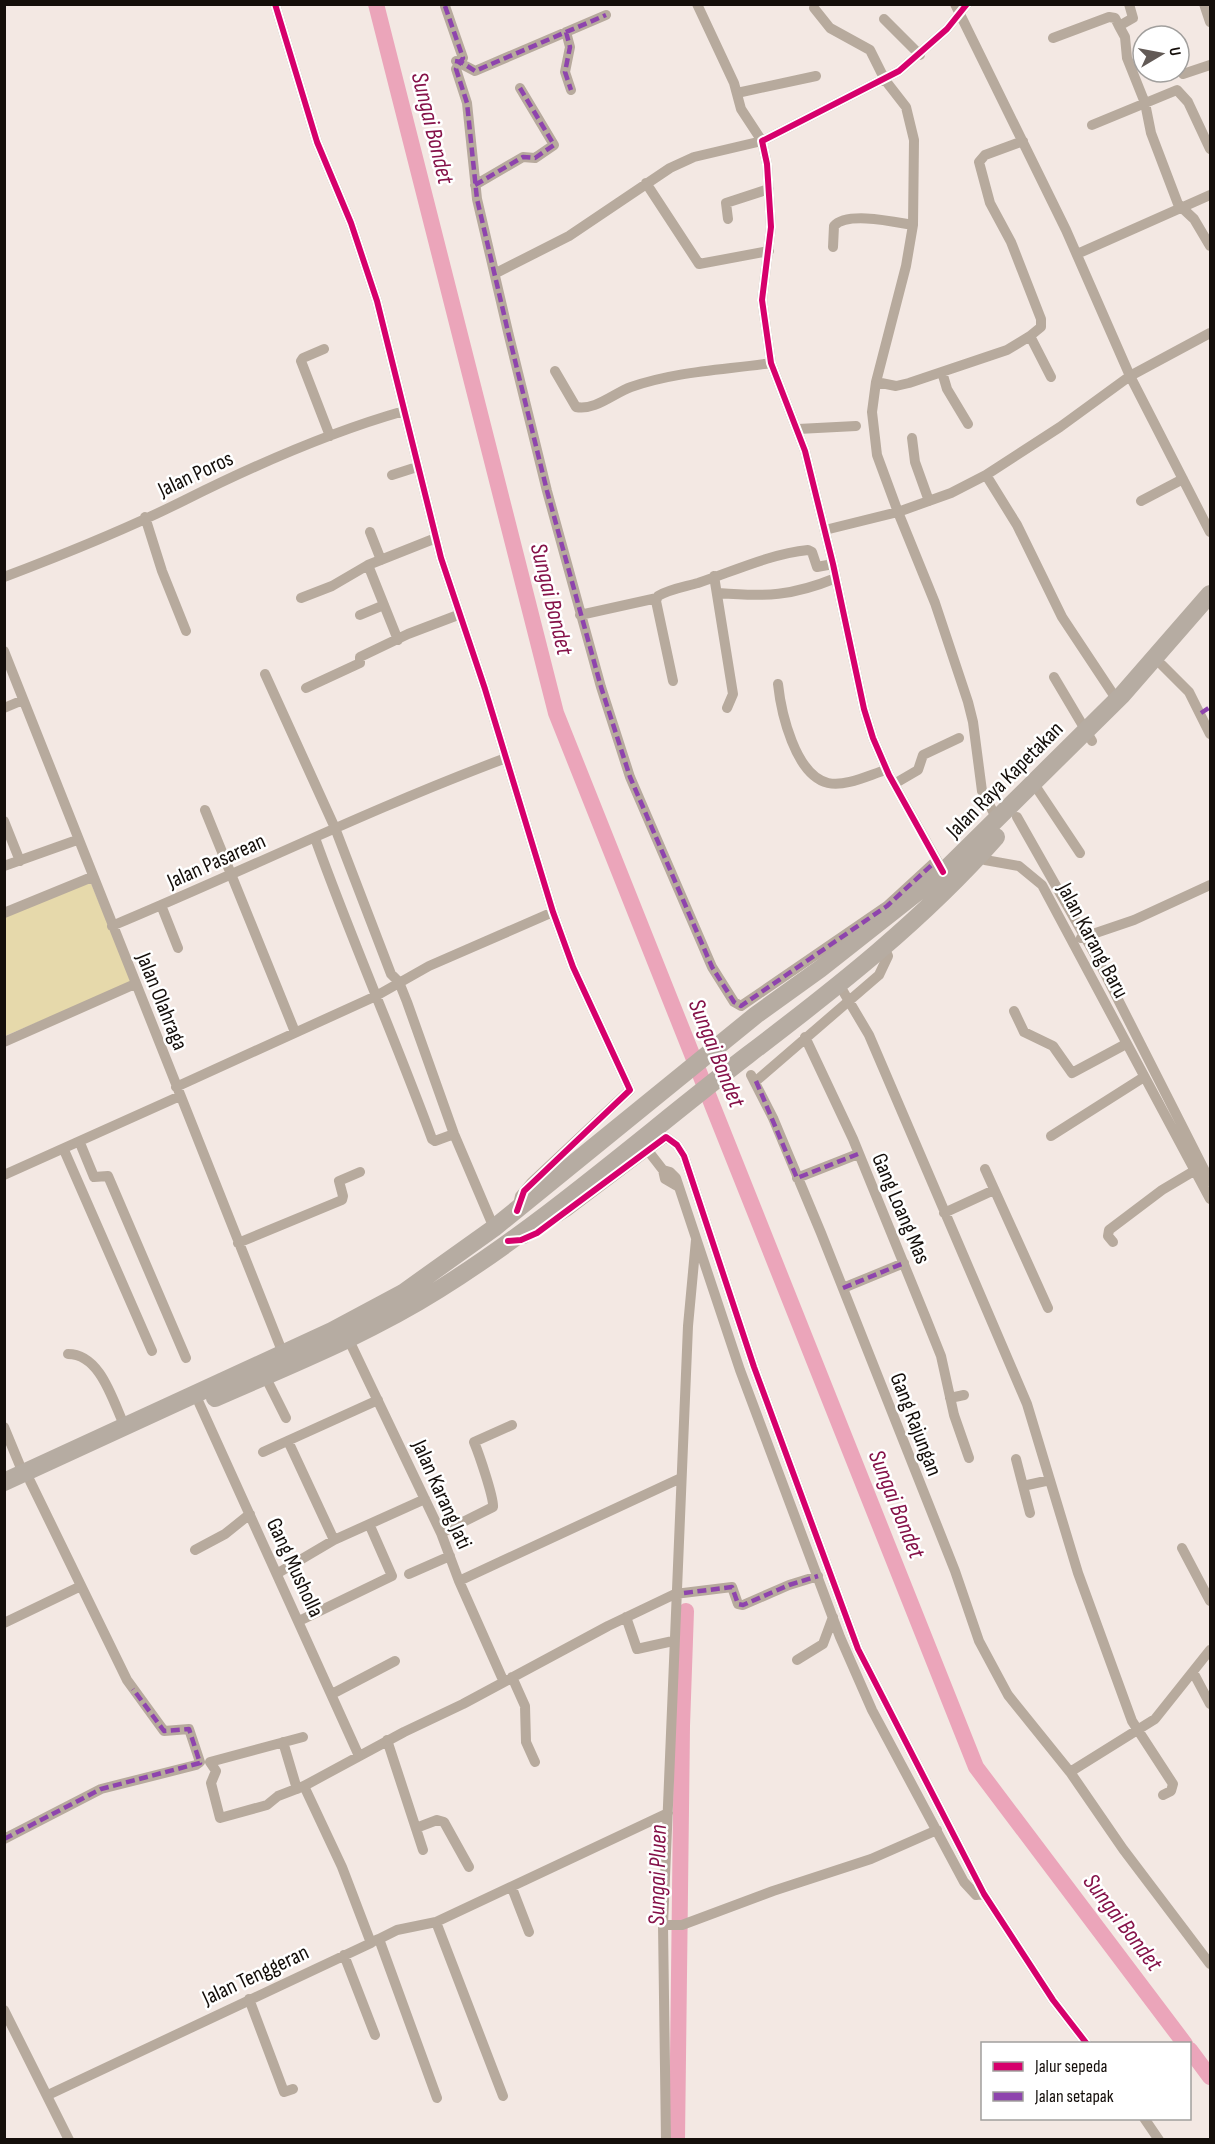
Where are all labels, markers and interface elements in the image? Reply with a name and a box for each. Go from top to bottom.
north arrow [1131,24,1191,84]
text: U [1164,46,1184,57]
water label: Sungai Bondet [405,69,461,188]
street label: Jalan Poros [153,445,238,504]
water label: Sungai Bondet [524,540,580,659]
street label: Jalan Raya Kapetakan [940,716,1069,845]
street label: Jalan Pasarean [162,828,270,895]
street label: Jalan Karang Baru [1051,878,1134,1003]
street label: Jalan Olahraga [129,948,193,1054]
water label: Sungai Bondet [682,995,752,1112]
street label: Gang Loang Mas [865,1149,936,1268]
street label: Gang Rajungan [884,1369,948,1480]
street label: Jalan Karang Jati [405,1435,478,1553]
water label: Sungai Bondet [862,1446,932,1563]
street label: Gang Musholla [260,1514,329,1622]
water label: Sungai Pluen [642,1824,673,1926]
water label: Sungai Bondet [1077,1868,1169,1977]
street label: Jalan Tenggeran [197,1939,313,2012]
legend [981,2042,1191,2120]
text: Jalur sepeda [1034,2056,1107,2077]
text: Jalan setapak [1034,2086,1114,2107]

